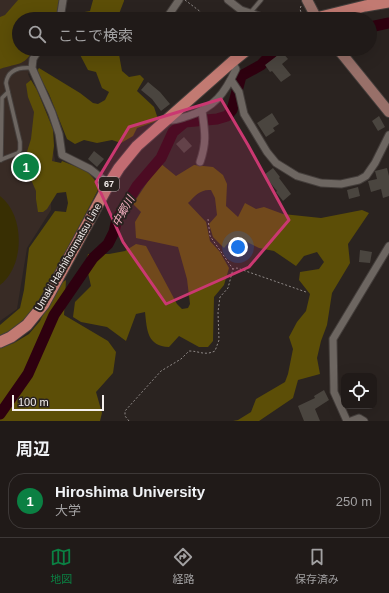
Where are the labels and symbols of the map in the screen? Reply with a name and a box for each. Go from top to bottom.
pin: 1 [13,152,39,182]
road number: 67 [99,177,119,191]
water label: 中郷川 [110,193,137,228]
street label: Umaki Hachihonmatsu Line [33,201,104,313]
your location [228,237,248,257]
scale bar [12,393,104,412]

